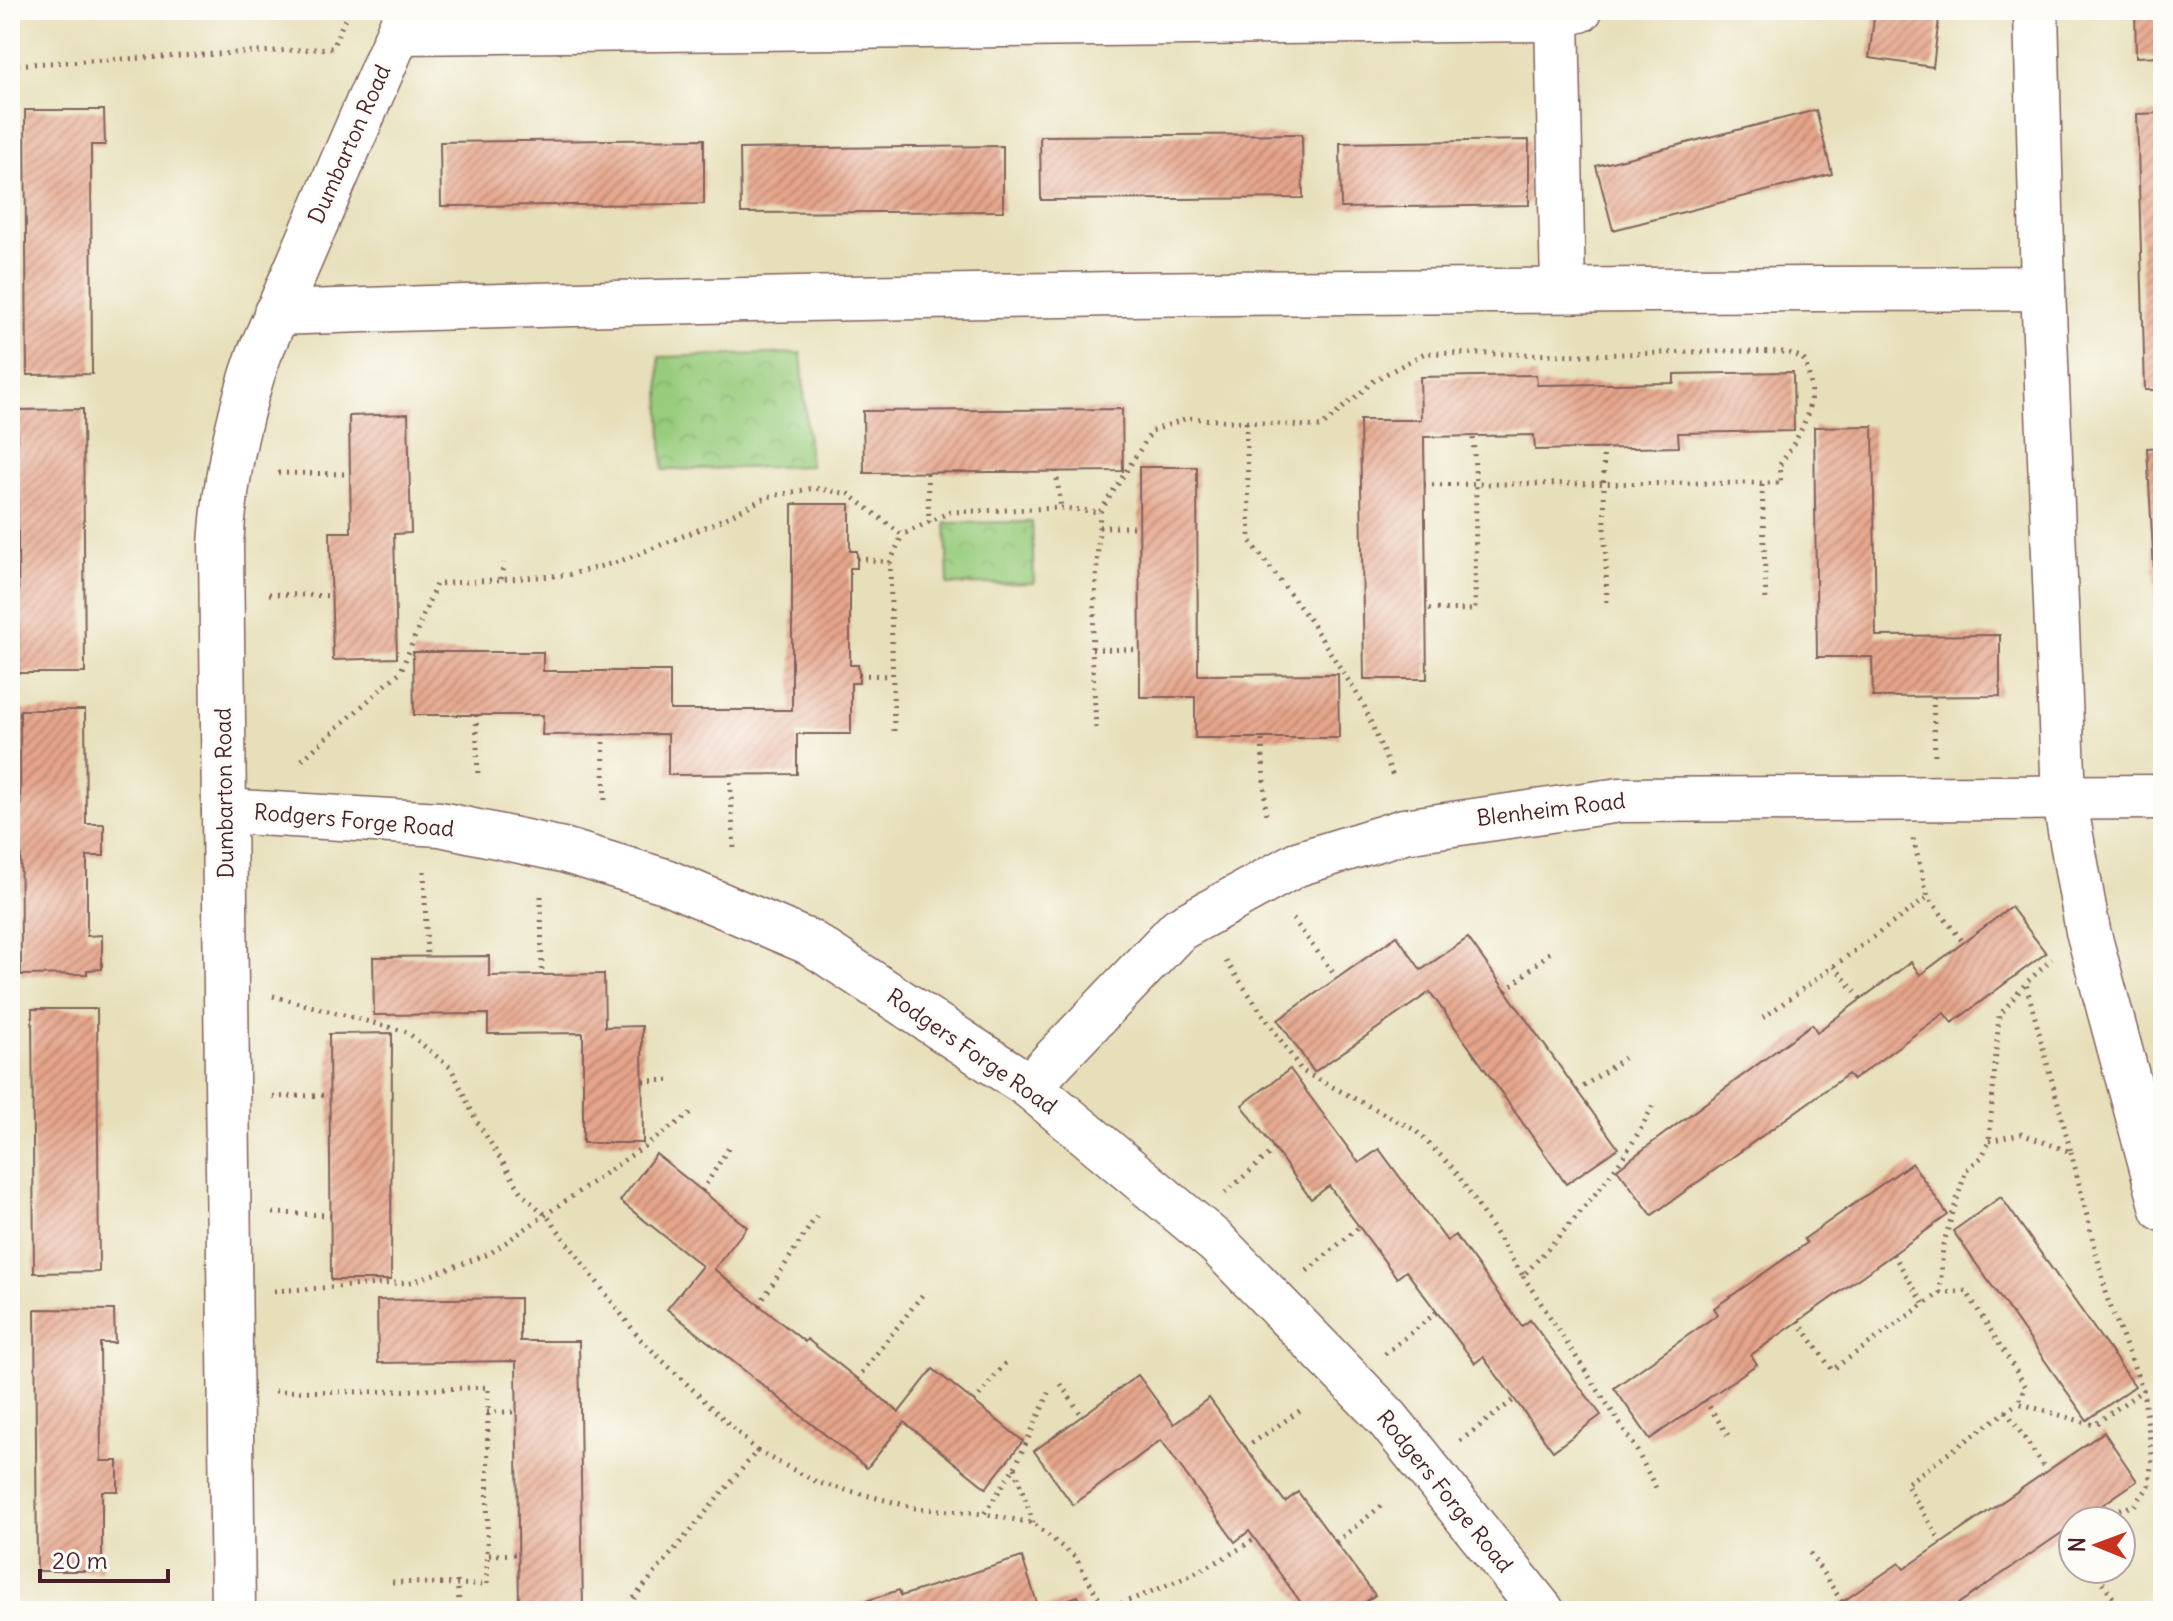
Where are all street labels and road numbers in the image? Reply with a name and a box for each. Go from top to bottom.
street label: Dumbarton Road [301,60,397,228]
street label: Dumbarton Road [209,707,239,879]
street label: Blenheim Road [1475,786,1627,832]
street label: Rodgers Forge Road [253,797,455,843]
street label: Rodgers Forge Road [882,982,1062,1120]
street label: Rodgers Forge Road [1371,1404,1519,1578]

